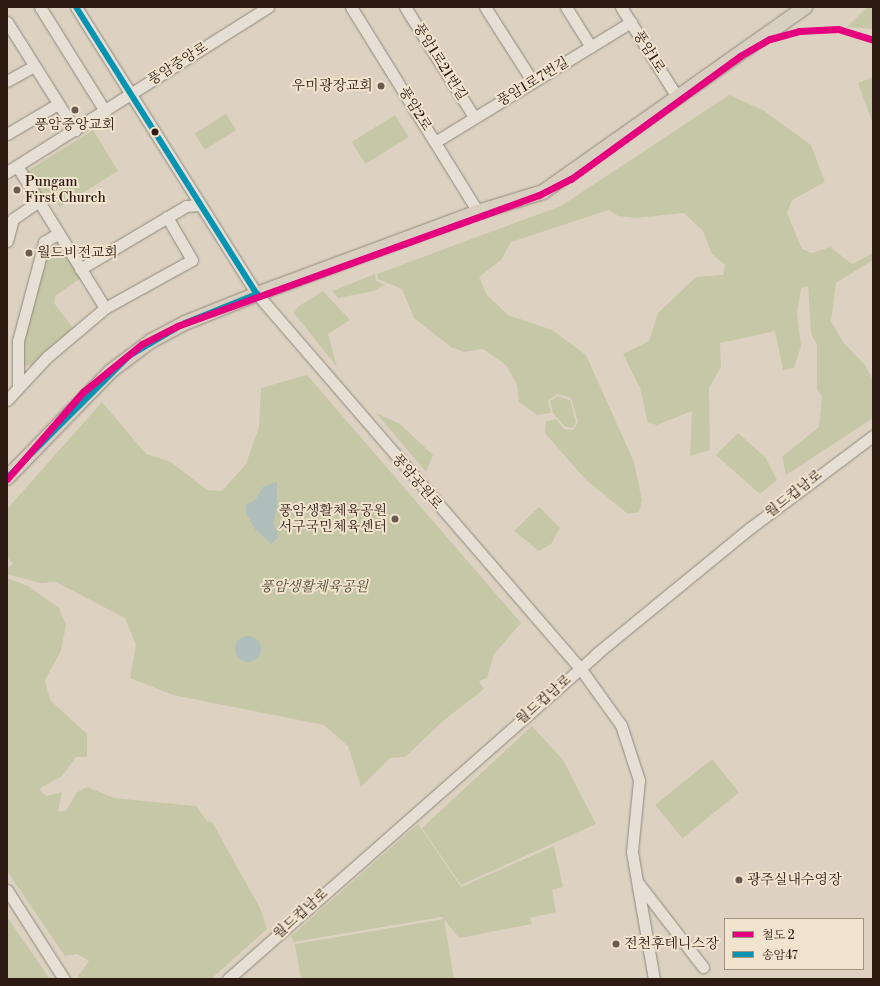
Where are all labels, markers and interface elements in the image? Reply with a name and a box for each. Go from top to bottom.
street label: 풍암1로21번길 [410,20,470,104]
street label: 풍암1로 [630,28,668,76]
street label: 풍암중앙로 [145,39,211,89]
street label: 풍암1로7번길 [494,54,572,110]
place label: 우미광장교회 [292,78,373,94]
marker: 우미광장교회 [376,81,386,91]
street label: 풍암2로 [395,84,435,134]
marker: 풍암중앙교회 [70,105,80,115]
place label: 풍암중앙교회 [34,117,116,133]
unlabelled marker [150,127,160,137]
place label: Pungam First Church [25,174,106,206]
marker: Pungam First Church [12,185,22,195]
place label: 월드비전교회 [37,245,118,261]
marker: 월드비전교회 [24,248,34,258]
street label: 풍암공원로 [388,451,446,513]
street label: 월드컵남로 [762,467,826,521]
place label: 풍암생활체육공원 서구국민체육센터 [279,503,387,536]
marker: 풍암생활체육공원 서구국민체육센터 [390,514,400,524]
park label: 풍암생활체육공원 [260,579,368,595]
street label: 월드컵남로 [513,671,575,729]
place label: 광주실내수영장 [747,872,842,888]
marker: 광주실내수영장 [734,875,744,885]
street label: 월드컵남로 [270,885,332,943]
legend [724,918,864,970]
text: 철도 2 [762,928,795,943]
place label: 전천후테니스장 [624,936,719,952]
marker: 전천후테니스장 [611,939,621,949]
text: 송암47 [762,948,798,963]

